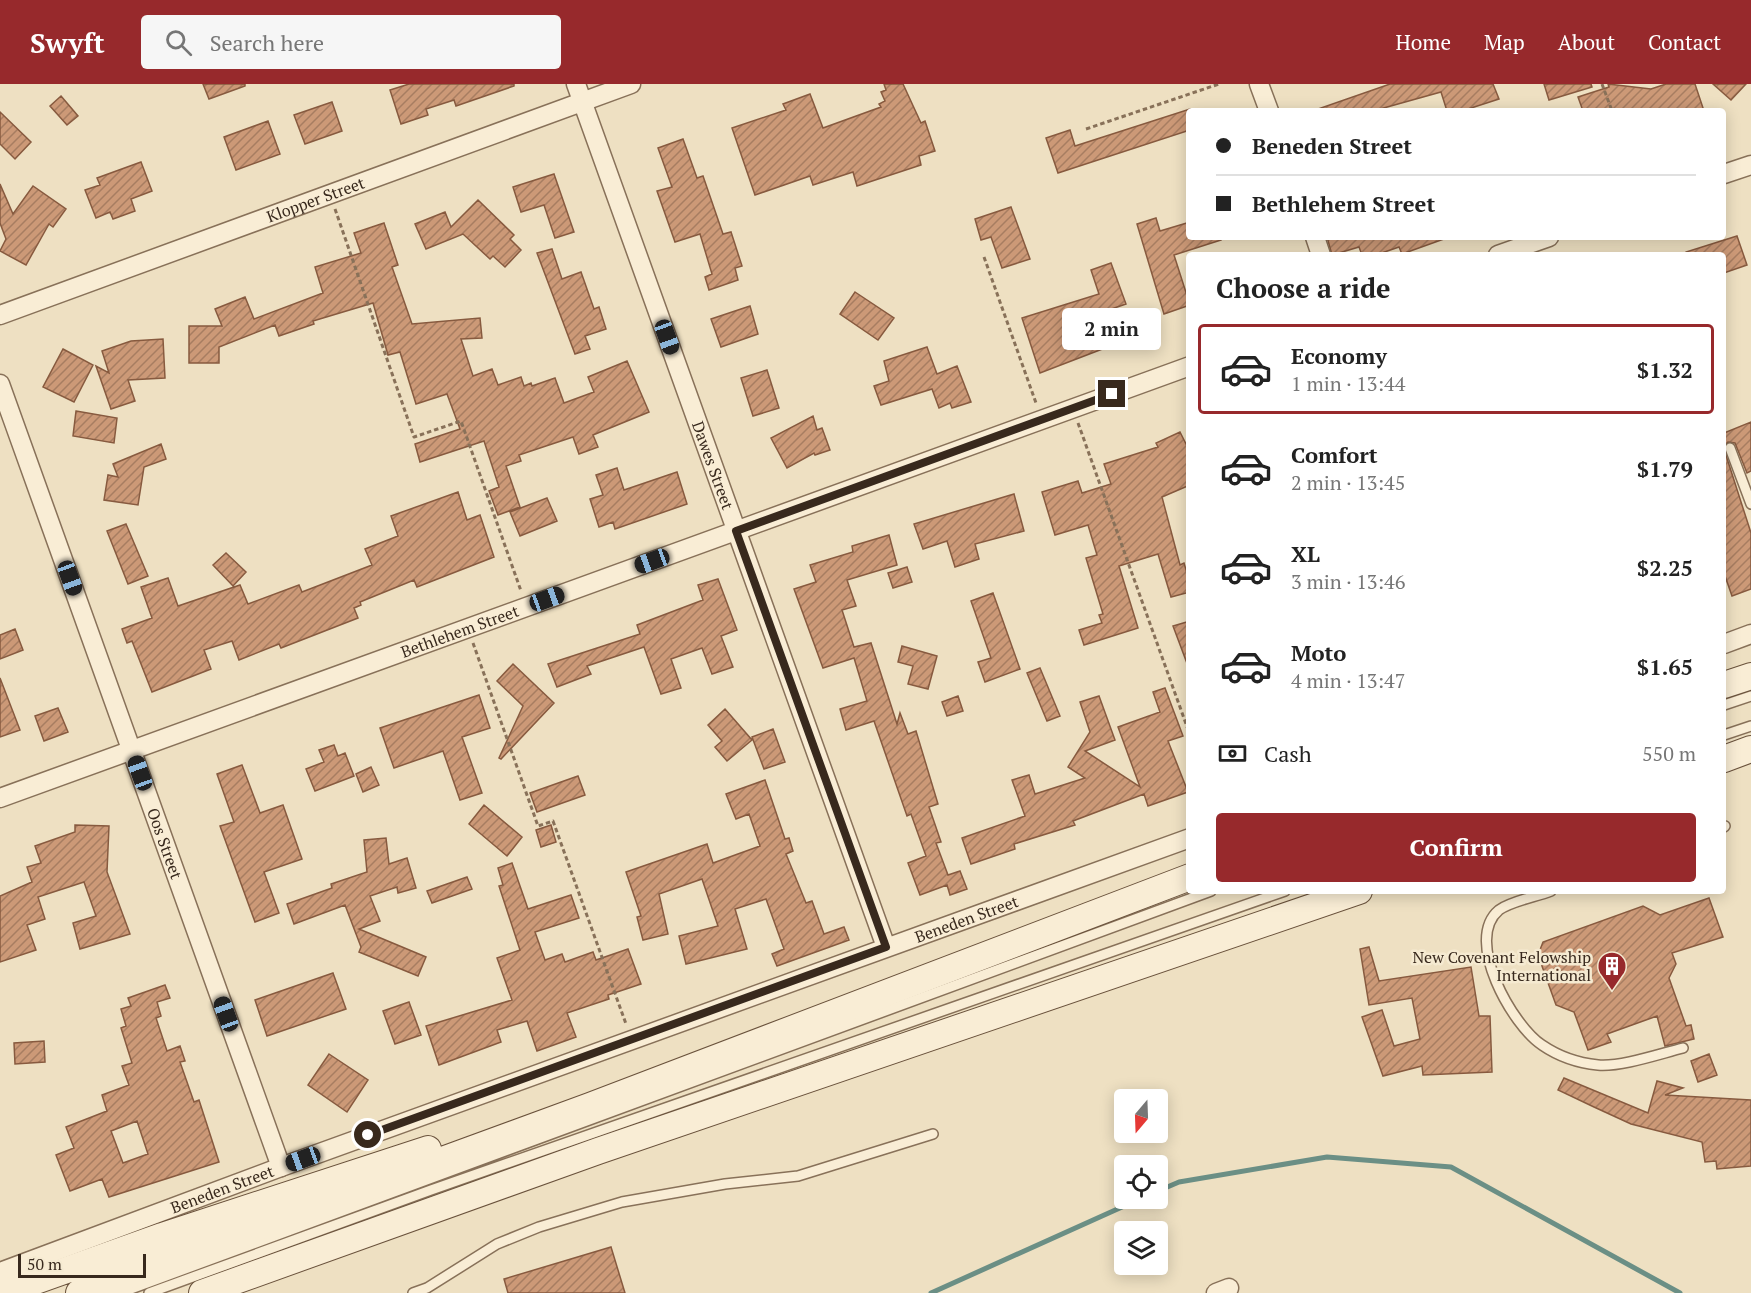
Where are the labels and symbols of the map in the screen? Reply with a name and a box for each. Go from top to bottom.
street label: Klopper Street [263,171,368,228]
callout: 2 min [1062,307,1162,349]
car [652,317,682,357]
route end [1098,380,1125,407]
street label: Dawes Street [687,418,739,512]
car [632,546,672,576]
car [55,558,85,598]
car [527,584,567,614]
street label: Bethlehem Street [398,600,522,663]
car [125,753,155,793]
street label: Oos Street [142,805,188,882]
street label: Beneden Street [912,890,1021,948]
place label: New Covenant Felowship International [1412,946,1591,986]
building icon: New Covenant Felowship International [1596,950,1628,992]
car [211,994,241,1034]
north arrow [1114,1089,1168,1143]
route start [354,1121,381,1148]
car [283,1144,323,1174]
street label: Beneden Street [167,1160,277,1218]
scale bar [18,1251,146,1278]

